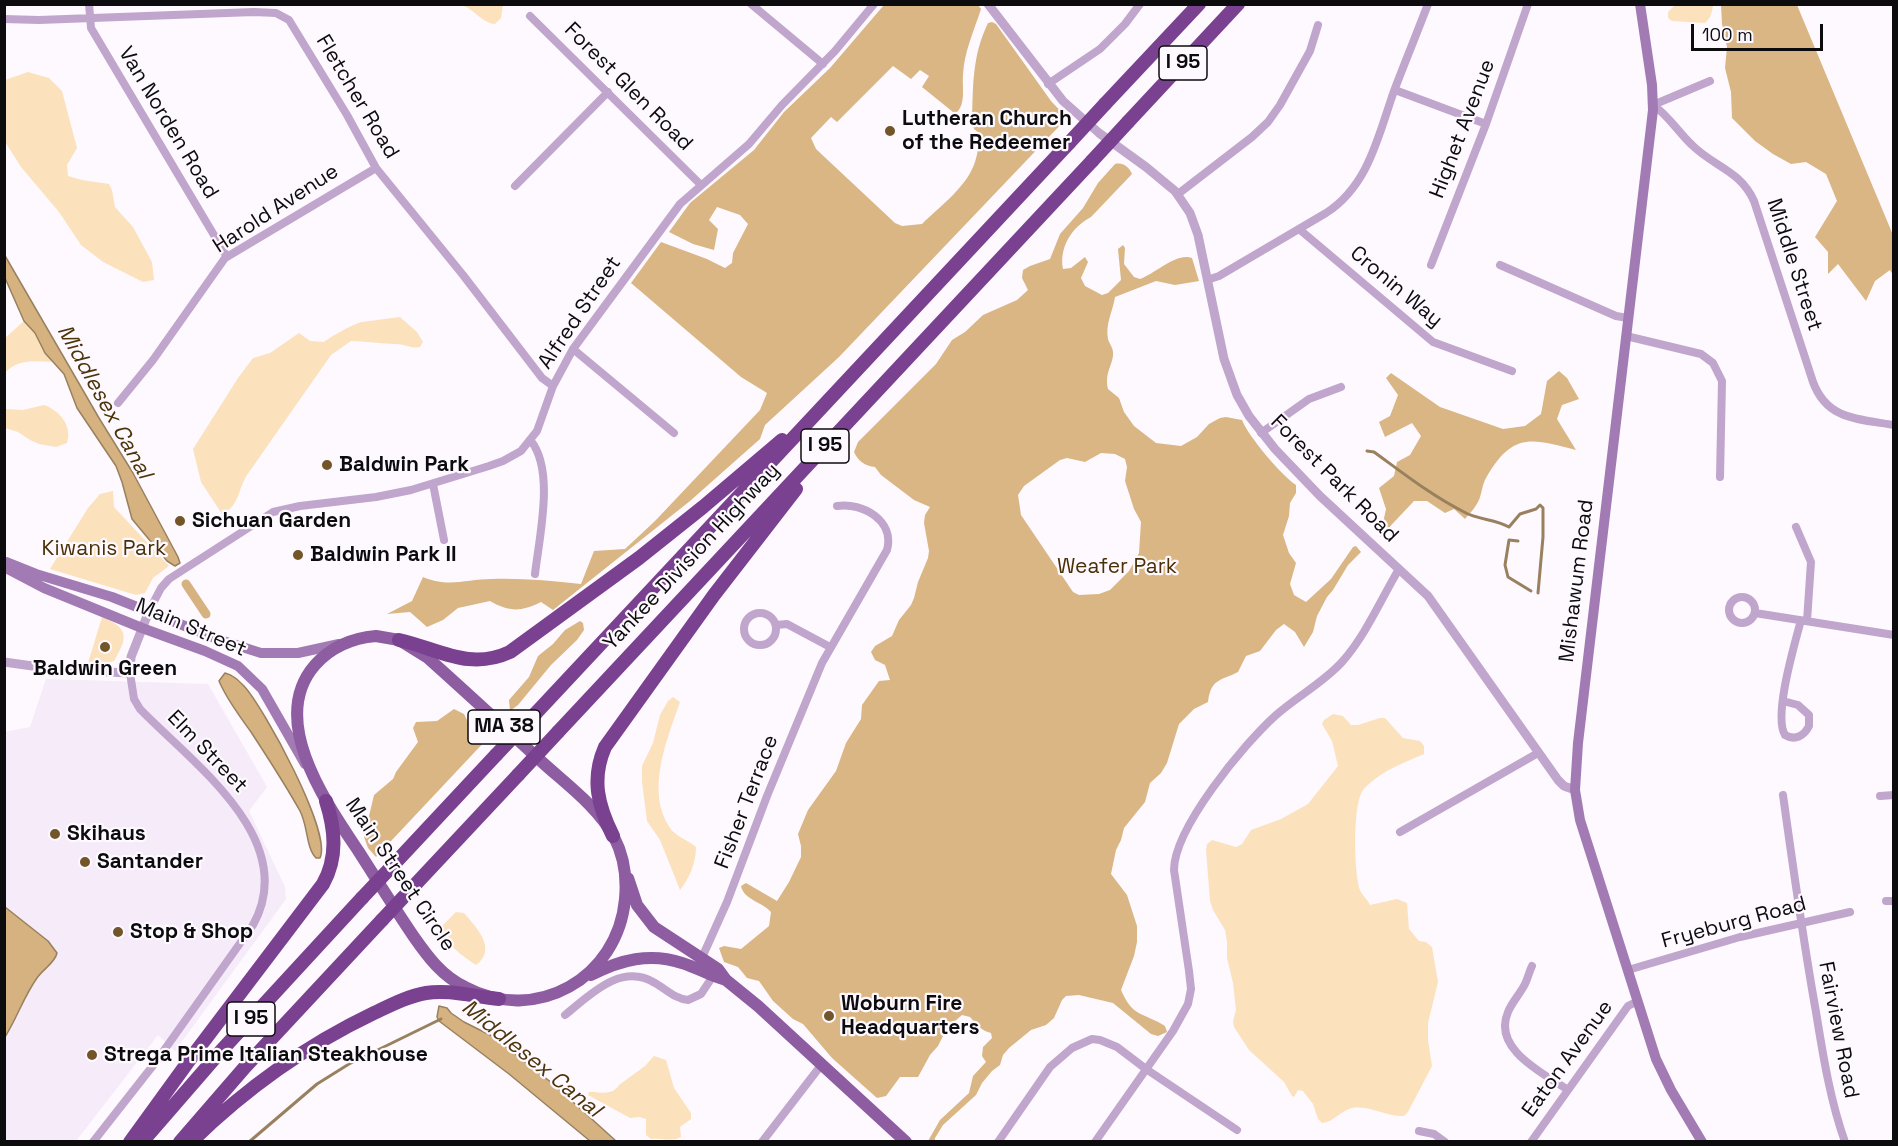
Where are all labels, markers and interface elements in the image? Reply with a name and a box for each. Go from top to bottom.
scale bar [1694,12,1826,50]
street label: Forest Glen Road [559,18,697,156]
text: 100 m [1702,23,1753,46]
street label: Fletcher Road [310,30,404,164]
street label: Van Norden Road [113,42,223,204]
road number: I 95 [1159,46,1207,80]
street label: Highet Avenue [1425,56,1501,202]
place label: Lutheran Church of the Redeemer [902,106,1072,156]
marker: Lutheran Church of the Redeemer [883,124,897,138]
street label: Harold Avenue [209,159,343,259]
street label: Middle Street [1761,196,1827,334]
street label: Cronin Way [1345,241,1447,333]
street label: Alfred Street [533,252,627,374]
water label: Middlesex Canal [51,320,157,484]
street label: Forest Park Road [1265,410,1403,548]
road number: I 95 [801,429,849,463]
place label: Baldwin Park [339,452,469,478]
marker: Baldwin Park [320,458,334,472]
street label: Yankee Division Highway [599,458,785,656]
street label: Mishawum Road [1555,498,1599,664]
place label: Sichuan Garden [192,508,351,534]
marker: Sichuan Garden [173,514,187,528]
park label: Kiwanis Park [42,536,166,562]
place label: Baldwin Park II [310,542,457,568]
marker: Baldwin Park II [291,548,305,562]
park label: Weafer Park [1057,554,1177,580]
street label: Main Street [132,593,250,663]
marker: Baldwin Green [98,640,112,654]
place label: Baldwin Green [33,656,177,682]
street label: Elm Street [162,706,252,798]
road number: MA 38 [468,710,540,744]
street label: Fisher Terrace [710,732,784,872]
street label: Main Street Circle [339,794,461,956]
place label: Skihaus [67,821,146,847]
marker: Skihaus [48,827,62,841]
place label: Santander [97,849,203,875]
marker: Santander [78,855,92,869]
street label: Fryeburg Road [1659,892,1809,954]
place label: Stop & Shop [130,919,253,945]
marker: Stop & Shop [111,925,125,939]
street label: Fairview Road [1812,959,1864,1101]
place label: Woburn Fire Headquarters [841,991,979,1041]
water label: Middlesex Canal [456,995,606,1123]
street label: Eaton Avenue [1517,996,1619,1122]
road number: I 95 [227,1002,275,1036]
marker: Woburn Fire Headquarters [822,1009,836,1023]
place label: Strega Prime Italian Steakhouse [104,1042,428,1068]
marker: Strega Prime Italian Steakhouse [85,1048,99,1062]

